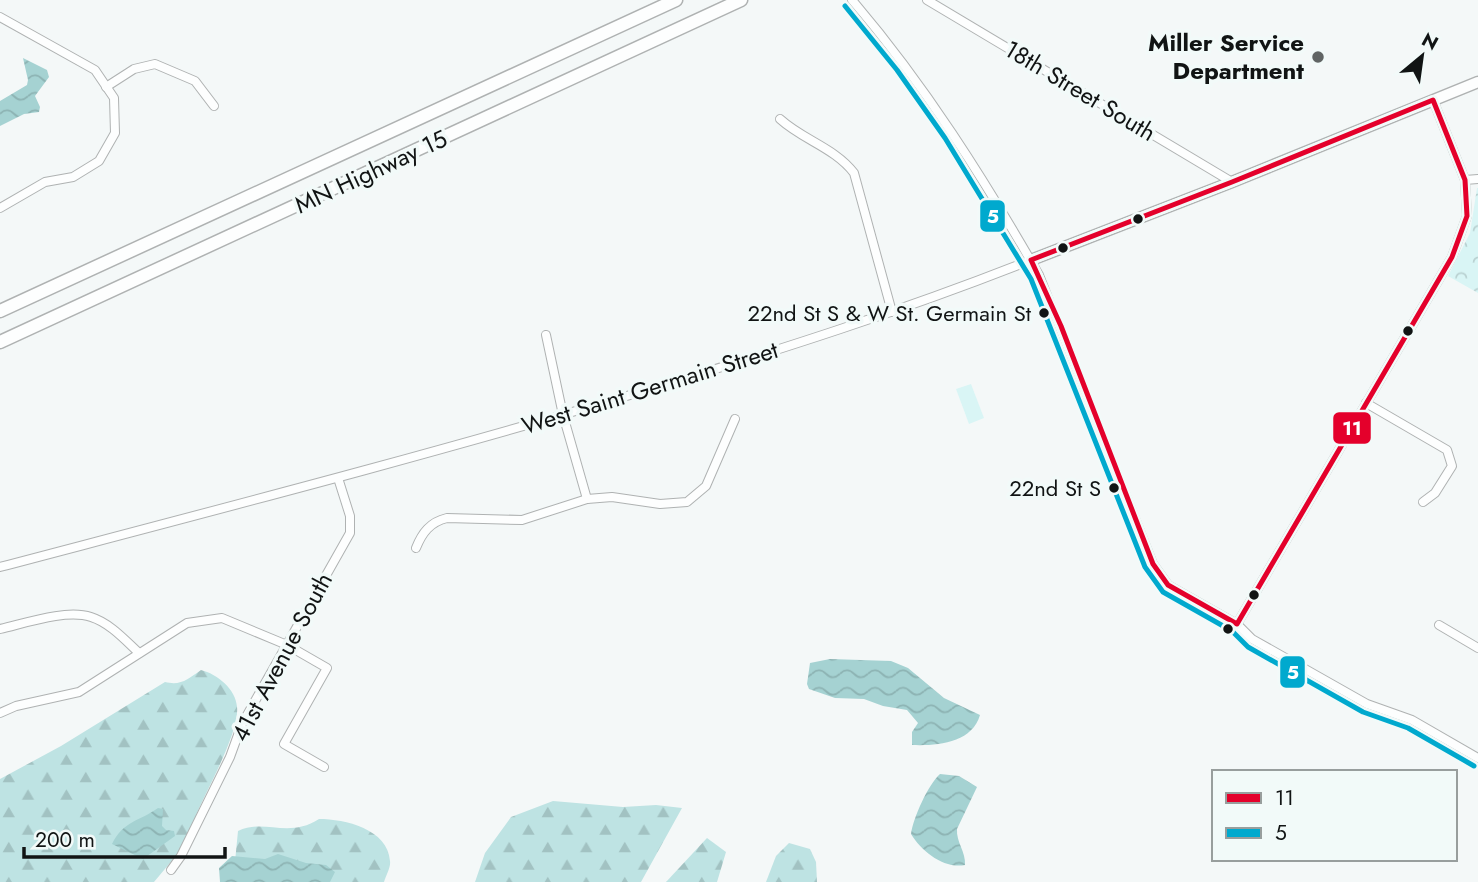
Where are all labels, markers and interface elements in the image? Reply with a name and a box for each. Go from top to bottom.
north arrow [1387,21,1457,91]
place label: Miller Service Department [1148,25,1304,88]
text: N [1417,26,1443,57]
street label: 18th Street South [998,31,1163,150]
marker: Miller Service Department [1310,49,1326,65]
street label: MN Highway 15 [289,121,453,222]
line badge: 5 [979,199,1006,233]
text: 5 [987,203,999,230]
unlabelled marker [1131,212,1145,226]
unlabelled marker [1056,241,1070,255]
place label: 22nd St S & W St. Germain St [747,297,1032,329]
marker: 22nd St S & W St. Germain St [1037,306,1051,320]
unlabelled marker [1401,324,1415,338]
street label: West Saint Germain Street [518,332,782,443]
line badge: 11 [1332,411,1372,445]
text: 11 [1342,415,1362,442]
place label: 22nd St S [1009,472,1101,504]
marker: 22nd St S [1107,481,1121,495]
street label: 41st Avenue South [222,566,341,747]
unlabelled marker [1247,588,1261,602]
unlabelled marker [1221,622,1235,636]
line badge: 5 [1279,655,1306,689]
text: 5 [1287,659,1299,686]
legend [1212,770,1457,861]
text: 11 [1275,783,1294,813]
scale bar [24,816,226,860]
text: 5 [1275,818,1287,848]
text: 200 m [35,825,95,855]

